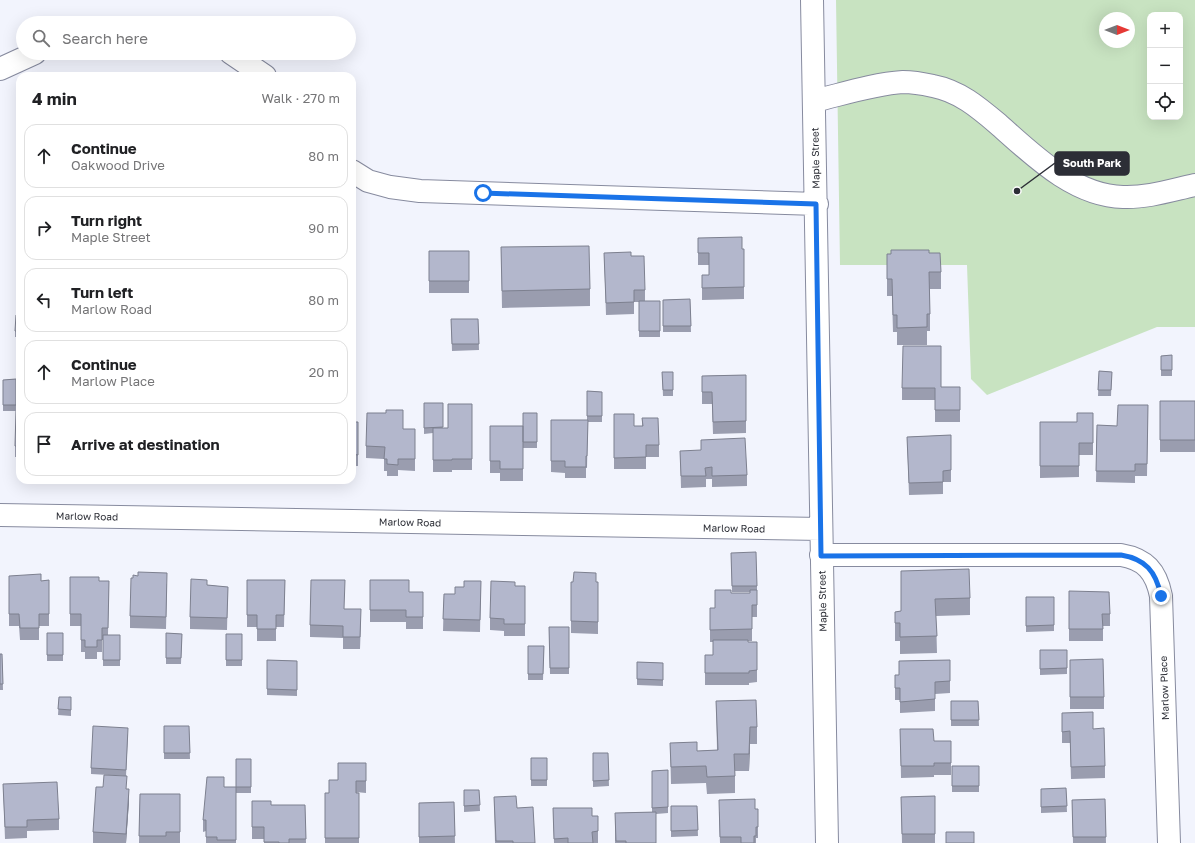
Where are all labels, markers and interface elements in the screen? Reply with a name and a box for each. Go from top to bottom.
north arrow [1099,12,1135,48]
map controls [1147,12,1183,120]
button: + [1147,12,1183,48]
search box [16,16,356,60]
icon: search [30,27,52,49]
text: Search here [62,29,148,47]
button: − [1147,48,1183,84]
button: locate [1147,84,1183,120]
text: 4 min [32,88,77,109]
text: Walk · 270 m [262,90,340,106]
street label: Maple Street [808,127,822,189]
text: Continue [71,139,137,157]
icon: ahead [33,145,55,167]
text: 80 m [308,148,339,164]
callout: South Park [1055,152,1129,175]
text: South Park [1063,156,1122,169]
text: Oakwood Drive [71,157,165,173]
route start [474,184,492,202]
text: Turn right [71,211,142,229]
icon: right [33,217,55,239]
text: 90 m [308,220,339,236]
text: Maple Street [71,229,151,245]
text: Turn left [71,283,133,301]
icon: left [33,289,55,311]
text: 80 m [308,292,339,308]
text: Marlow Road [71,301,152,317]
text: Continue [71,355,137,373]
icon: ahead [33,361,55,383]
text: 20 m [309,364,339,380]
text: Marlow Place [71,373,155,389]
icon: arrive [33,433,55,455]
text: Arrive at destination [71,435,220,453]
street label: Marlow Road [56,509,118,523]
street label: Marlow Road [379,515,441,529]
street label: Marlow Road [703,521,765,535]
street label: Maple Street [815,570,829,632]
route end [1152,587,1170,605]
street label: Marlow Place [1157,655,1171,720]

